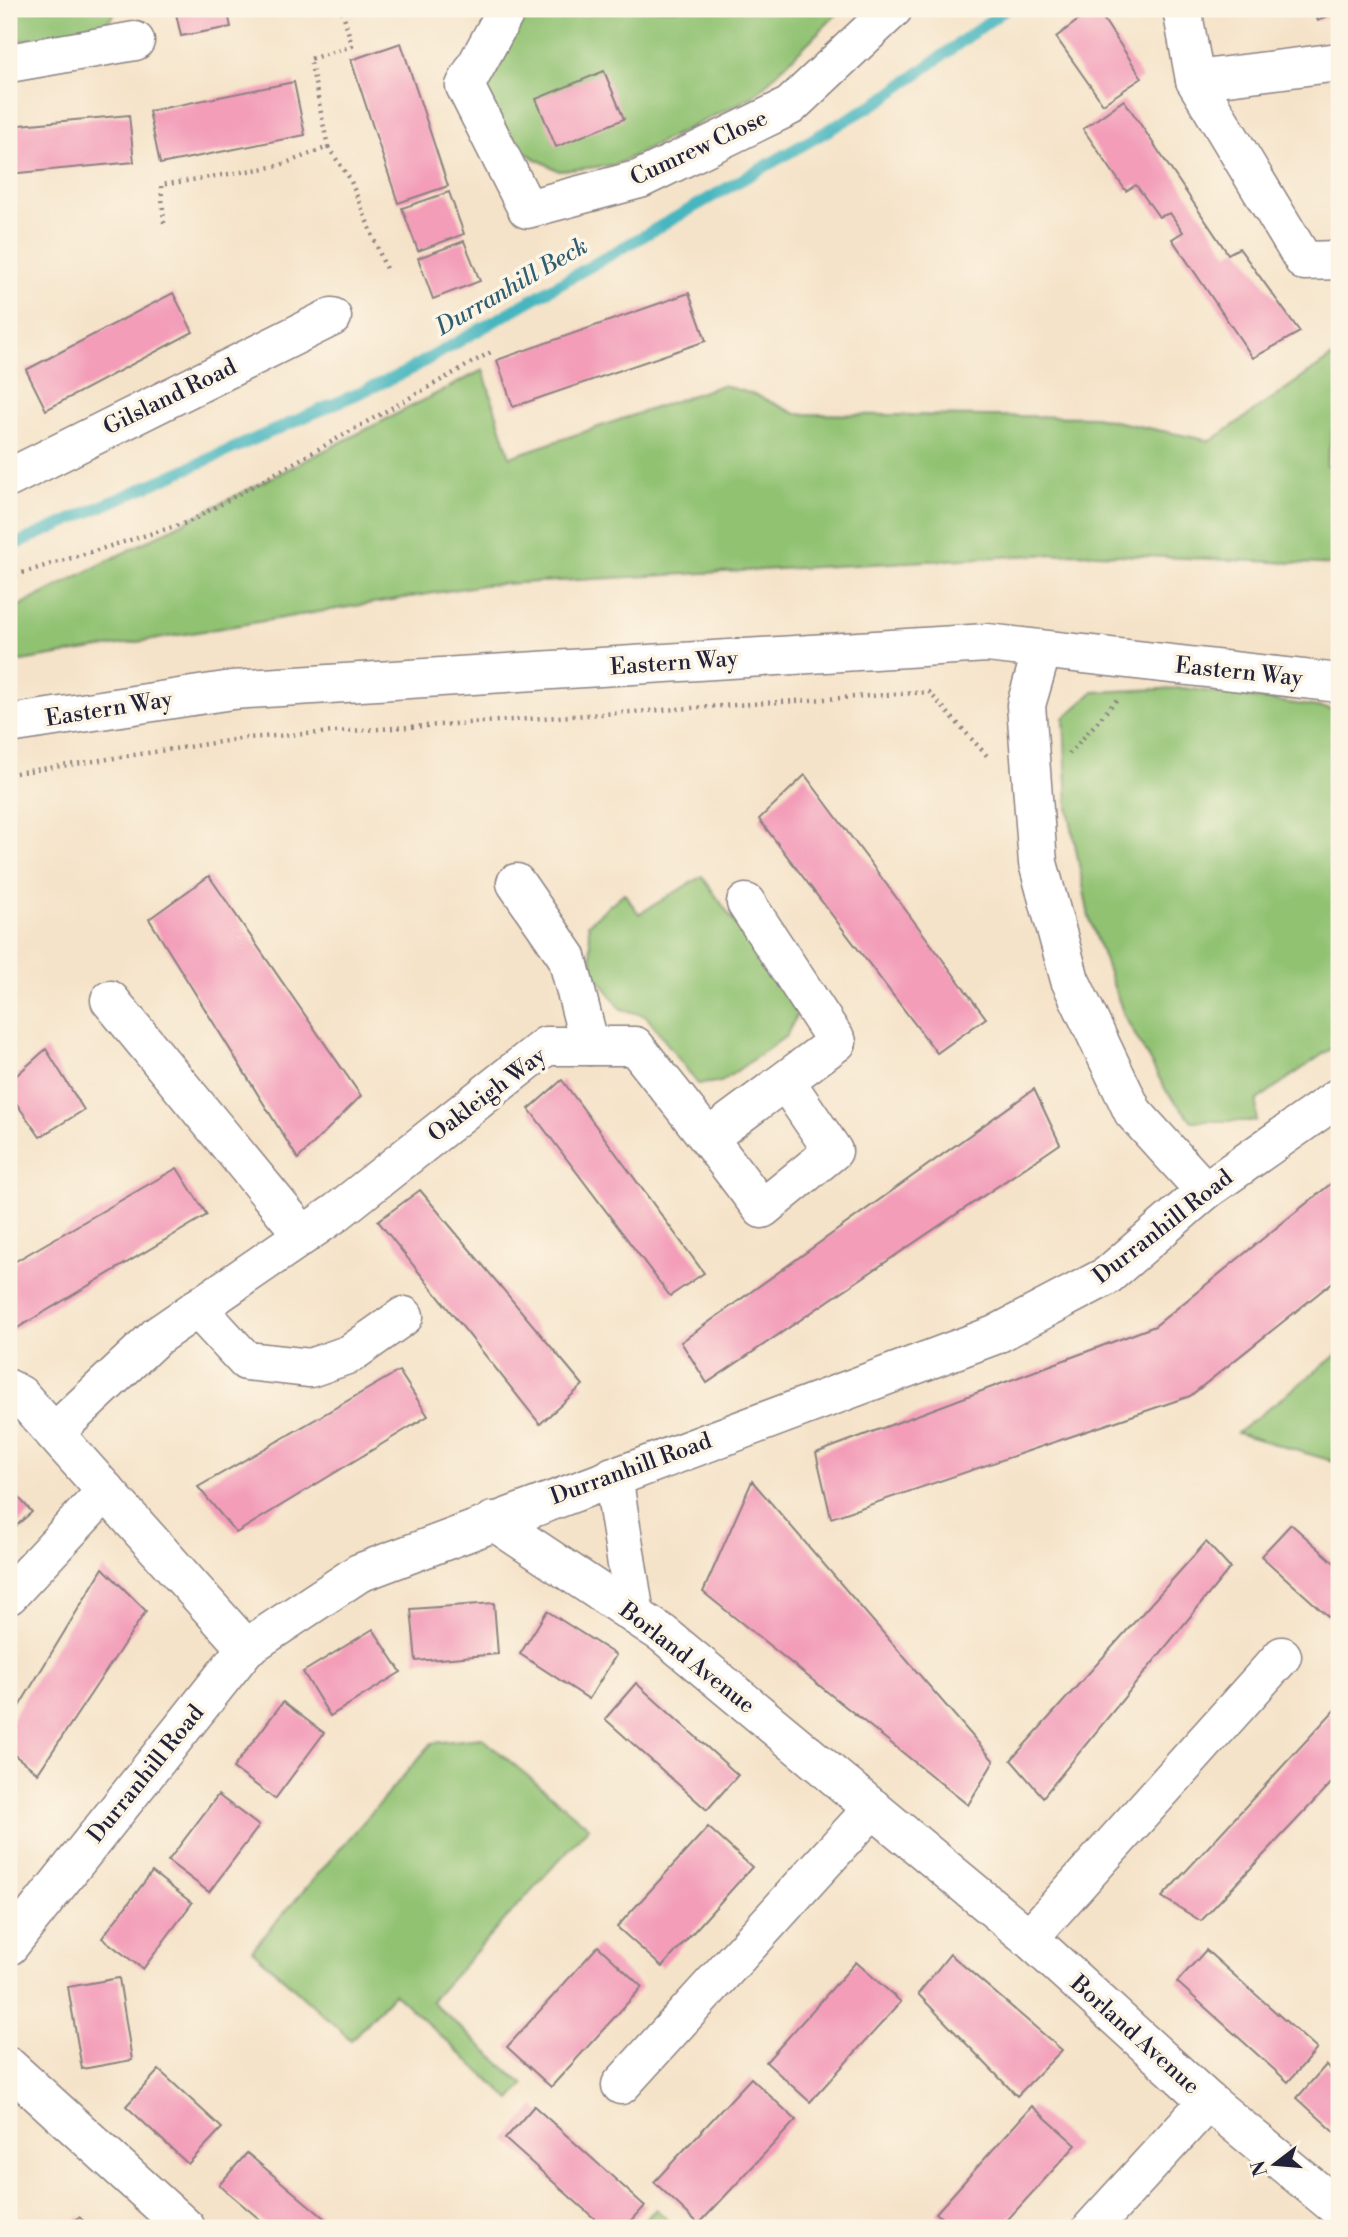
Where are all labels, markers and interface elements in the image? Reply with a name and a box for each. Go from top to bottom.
street label: Cumrew Close [626,104,772,192]
water label: Durranhill Beck [430,231,593,343]
street label: Gilsland Road [99,353,241,441]
street label: Eastern Way [609,645,740,681]
street label: Eastern Way [1174,651,1305,693]
street label: Eastern Way [44,685,175,733]
street label: Oakleigh Way [423,1041,552,1148]
street label: Durranhill Road [1088,1164,1238,1290]
street label: Durranhill Road [547,1427,715,1511]
street label: Borland Avenue [613,1596,760,1720]
street label: Durranhill Road [82,1699,210,1849]
street label: Borland Avenue [1064,1969,1205,2100]
north arrow [1240,2128,1310,2198]
text: N [1246,2158,1273,2179]

